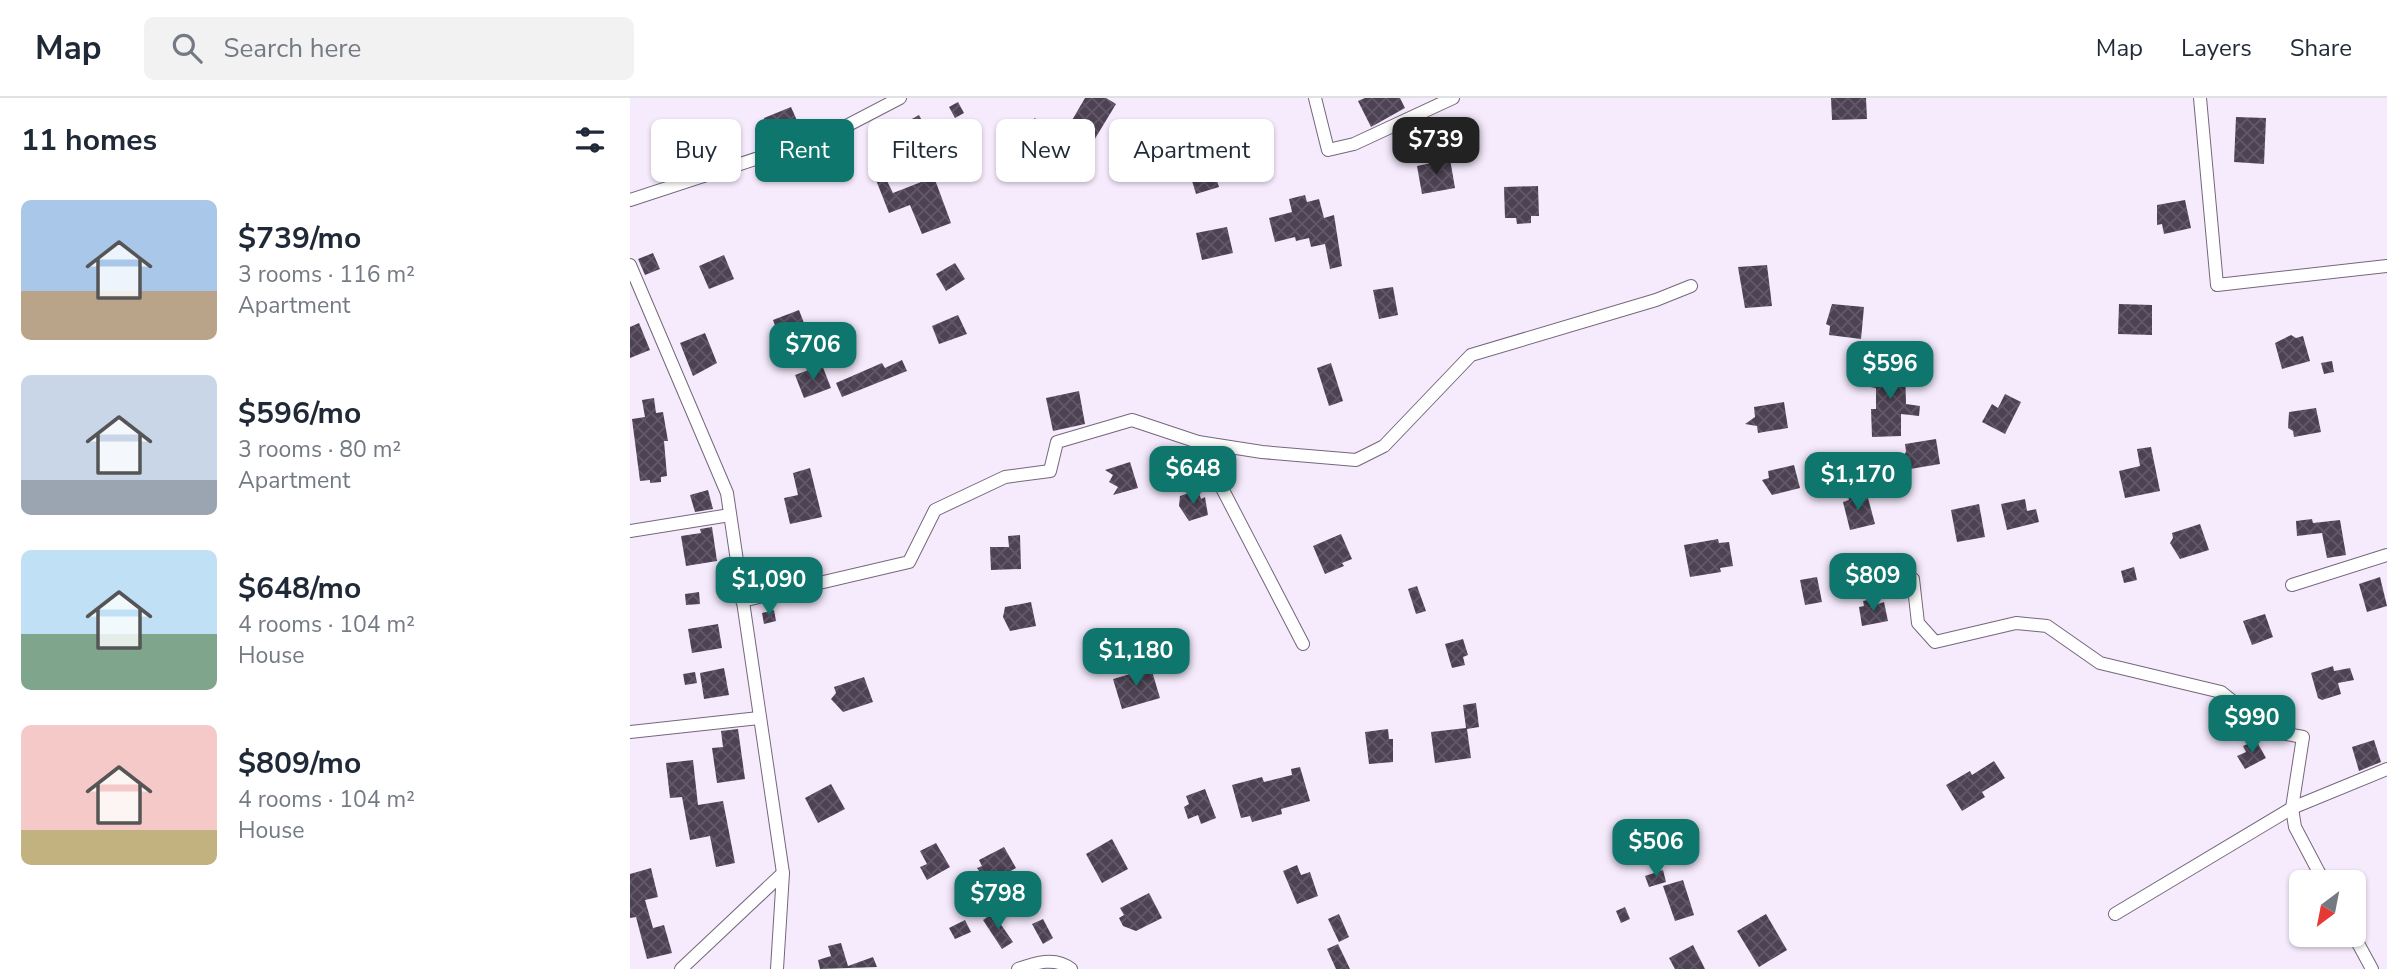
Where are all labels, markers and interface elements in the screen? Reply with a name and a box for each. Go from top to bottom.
search box [144,17,634,80]
text: Map [35,26,102,71]
icon: search [168,29,206,67]
text: Search here [224,31,361,66]
text: Map [2096,32,2143,64]
text: Layers [2181,32,2252,64]
text: Share [2290,32,2352,64]
pin: $739 [1395,118,1477,177]
chip: Buy [651,119,741,182]
chip: Rent [755,119,854,182]
chip: Filters [868,119,982,182]
chip: New [996,119,1095,182]
chip: Apartment [1109,119,1274,182]
text: 11 homes [21,120,157,161]
icon: filters [571,121,609,159]
text: $739 [1408,124,1464,155]
text: $739/mo [238,218,361,259]
icon: home [77,228,161,312]
text: 3 rooms · 116 m² [238,259,415,290]
text: Apartment [238,290,350,321]
pin: $706 [772,322,854,382]
text: $706 [785,329,841,360]
pin: $596 [1849,342,1931,401]
text: $596 [1862,348,1918,379]
text: $596/mo [238,393,361,434]
icon: home [77,403,161,487]
text: 3 rooms · 80 m² [238,434,401,465]
pin: $648 [1152,446,1234,506]
pin: $1,170 [1801,452,1915,512]
text: $648 [1165,453,1221,484]
text: $1,170 [1821,459,1895,490]
text: Apartment [238,465,350,496]
pin: $809 [1832,554,1914,613]
pin: $1,090 [712,558,826,617]
text: $809 [1845,560,1901,591]
text: $1,090 [732,564,806,595]
text: $648/mo [238,568,361,609]
icon: home [77,578,161,662]
text: 4 rooms · 104 m² [238,609,415,640]
pin: $1,180 [1079,628,1193,688]
text: $1,180 [1099,635,1173,666]
text: House [238,640,305,671]
pin: $990 [2211,696,2293,755]
text: $990 [2224,702,2280,733]
text: $809/mo [238,743,361,784]
icon: home [77,753,161,837]
text: 4 rooms · 104 m² [238,784,415,815]
text: House [238,815,305,846]
pin: $506 [1615,820,1697,879]
text: $506 [1628,826,1684,857]
north arrow [2289,870,2366,947]
map controls [2289,870,2366,947]
pin: $798 [957,872,1039,931]
text: $798 [970,878,1026,909]

